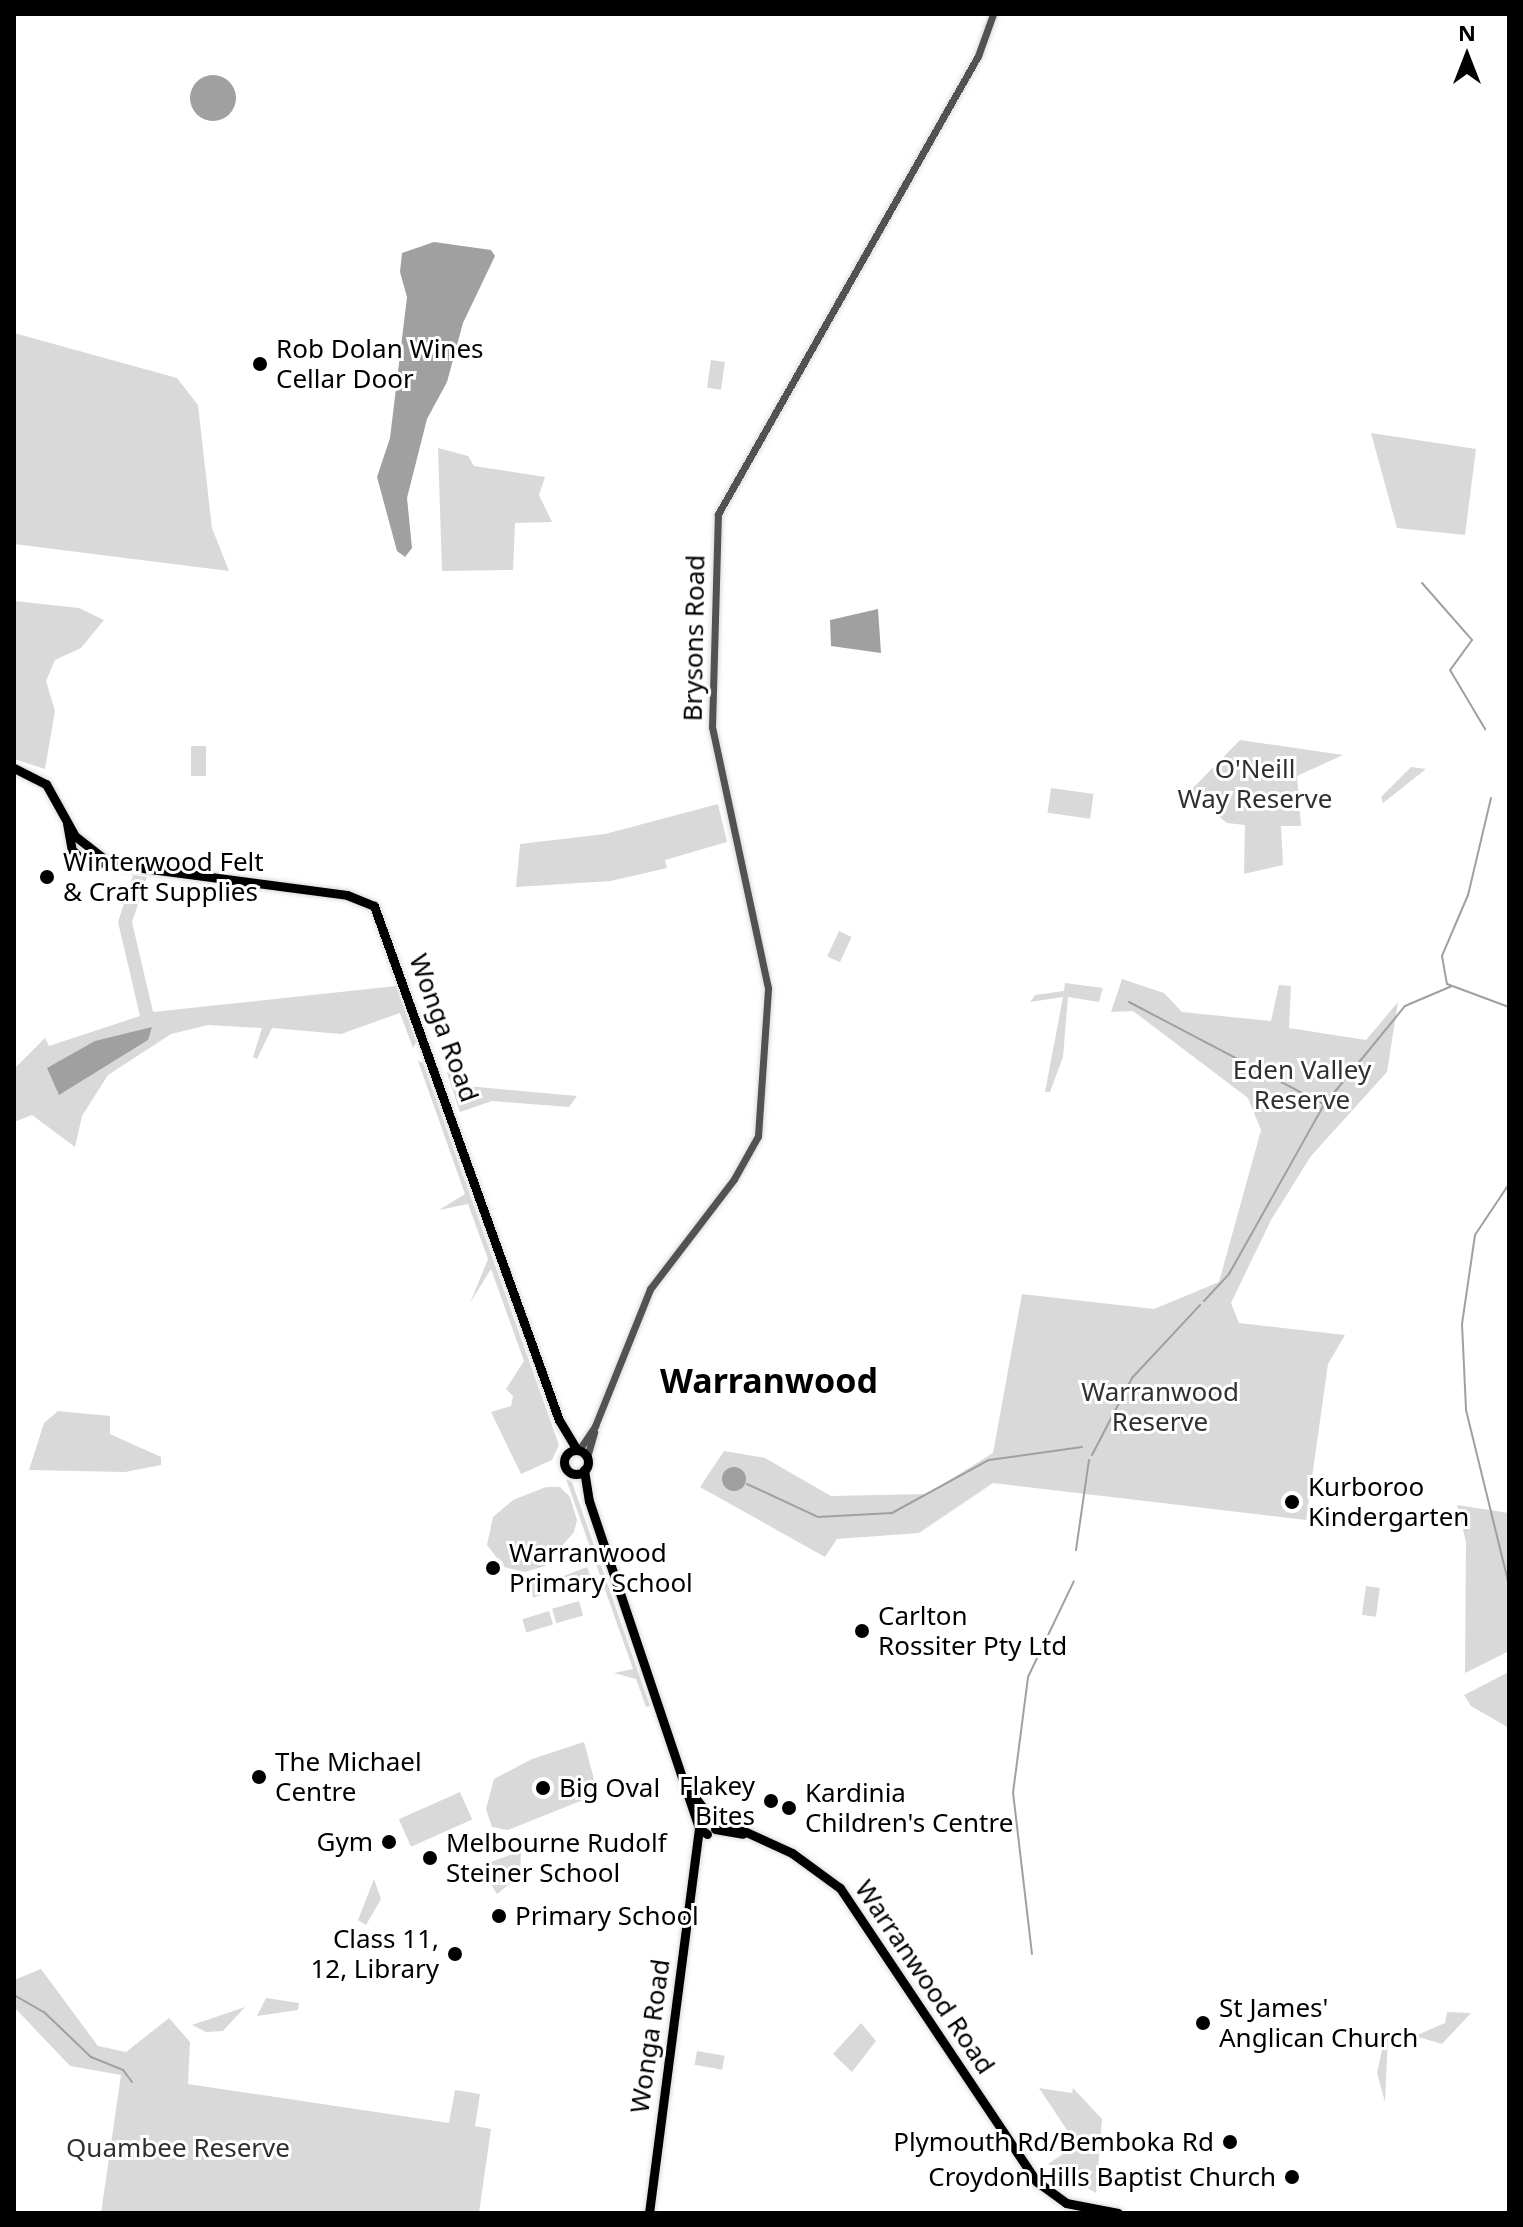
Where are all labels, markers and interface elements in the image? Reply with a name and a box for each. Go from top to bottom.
north arrow [1427,16,1507,96]
text: N [1458,17,1476,47]
place label: Rob Dolan Wines Cellar Door [276,333,484,394]
marker: Rob Dolan Wines Cellar Door [251,355,269,373]
street label: Brysons Road [677,554,711,722]
park label: O'Neill Way Reserve [1178,753,1332,814]
place label: Winterwood Felt & Craft Supplies [63,846,264,908]
marker: Winterwood Felt & Craft Supplies [38,868,56,886]
street label: Wonga Road [403,950,485,1106]
park label: Eden Valley Reserve [1233,1054,1371,1116]
district label: Warranwood [660,1361,878,1401]
park label: Warranwood Reserve [1081,1376,1239,1438]
place label: Kurboroo Kindergarten [1308,1471,1469,1532]
marker: Kurboroo Kindergarten [1283,1493,1301,1511]
place label: Warranwood Primary School [509,1537,693,1598]
marker: Warranwood Primary School [484,1559,502,1577]
place label: Carlton Rossiter Pty Ltd [878,1600,1067,1662]
marker: Carlton Rossiter Pty Ltd [853,1622,871,1640]
place label: The Michael Centre [275,1746,422,1808]
marker: The Michael Centre [250,1768,268,1786]
place label: Flakey Bites [679,1770,755,1832]
place label: Big Oval [559,1772,660,1804]
place label: Kardinia Children's Centre [805,1777,1013,1838]
marker: Big Oval [534,1779,552,1797]
marker: Flakey Bites [762,1792,780,1810]
marker: Kardinia Children's Centre [780,1799,798,1817]
place label: Gym [317,1826,373,1858]
place label: Melbourne Rudolf Steiner School [446,1827,667,1888]
marker: Gym [380,1833,398,1851]
marker: Melbourne Rudolf Steiner School [421,1849,439,1867]
street label: Warranwood Road [849,1874,1001,2080]
place label: Primary School [515,1900,699,1932]
marker: Primary School [490,1907,508,1925]
place label: Class 11, 12, Library [310,1923,439,1984]
marker: Class 11, 12, Library [446,1945,464,1963]
street label: Wonga Road [624,1957,676,2115]
place label: St James' Anglican Church [1219,1992,1418,2054]
marker: St James' Anglican Church [1194,2014,1212,2032]
place label: Plymouth Rd/Bemboka Rd [893,2126,1214,2158]
park label: Quambee Reserve [66,2132,290,2164]
marker: Plymouth Rd/Bemboka Rd [1221,2133,1239,2151]
place label: Croydon Hills Baptist Church [928,2161,1276,2193]
marker: Croydon Hills Baptist Church [1283,2168,1301,2186]

